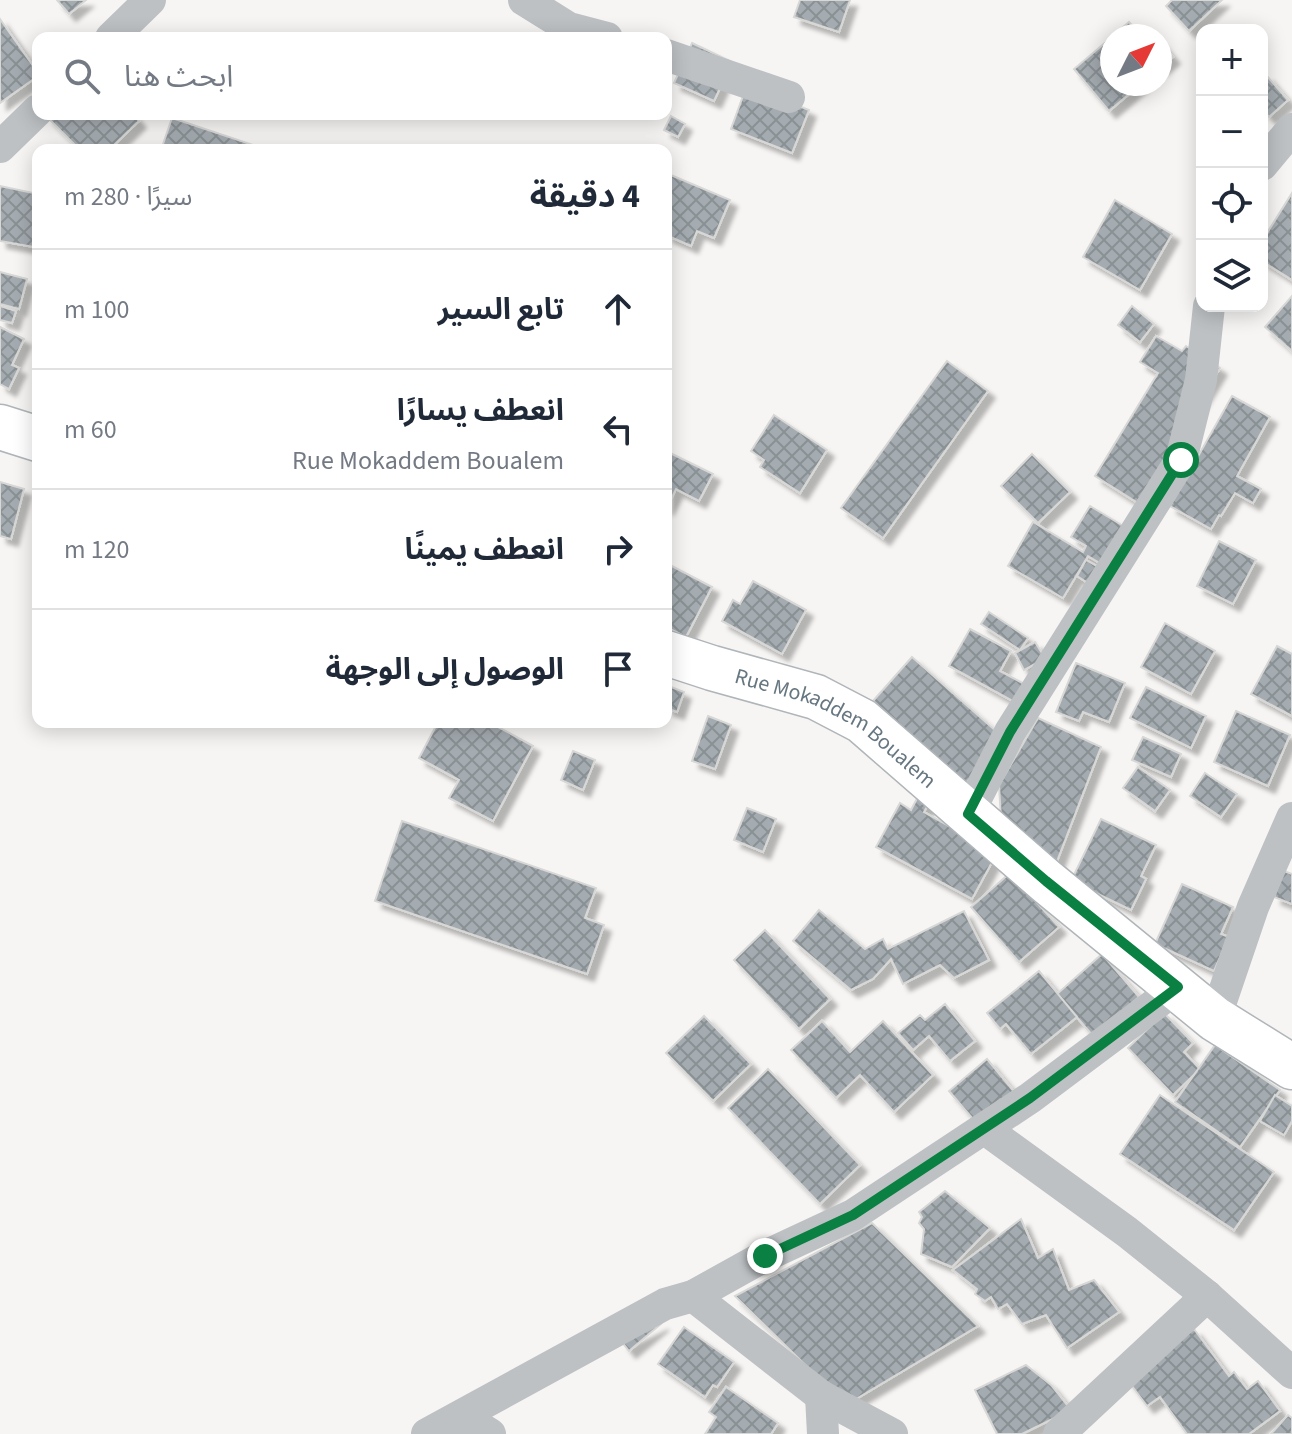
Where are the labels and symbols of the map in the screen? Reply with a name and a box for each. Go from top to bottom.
north arrow [1100,24,1172,96]
route start [1163,442,1199,478]
street label: Rue Mokaddem Boualem [731,660,943,796]
route end [747,1238,783,1274]

